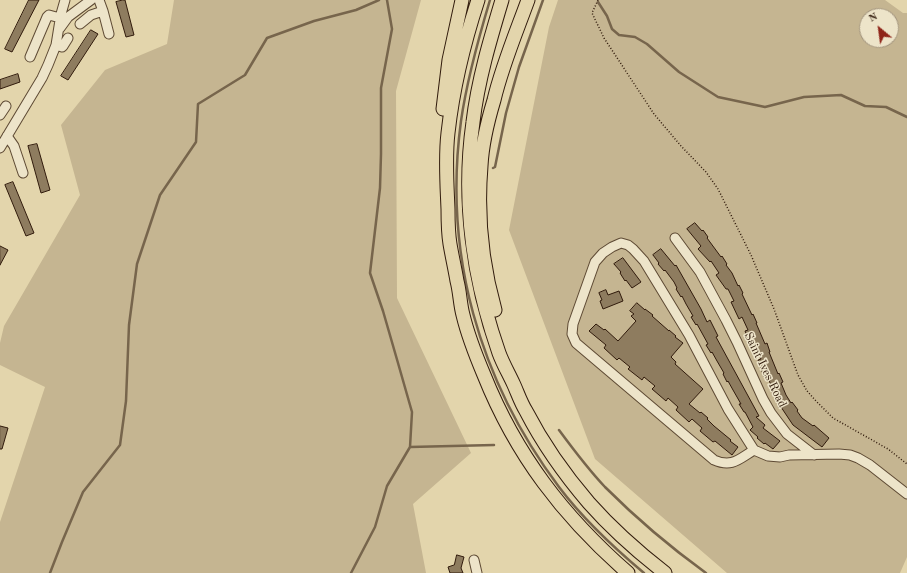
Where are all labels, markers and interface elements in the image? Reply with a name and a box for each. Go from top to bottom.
north arrow [859,8,899,48]
text: N [867,11,880,25]
street label: Saint Ives Road [741,330,789,410]

